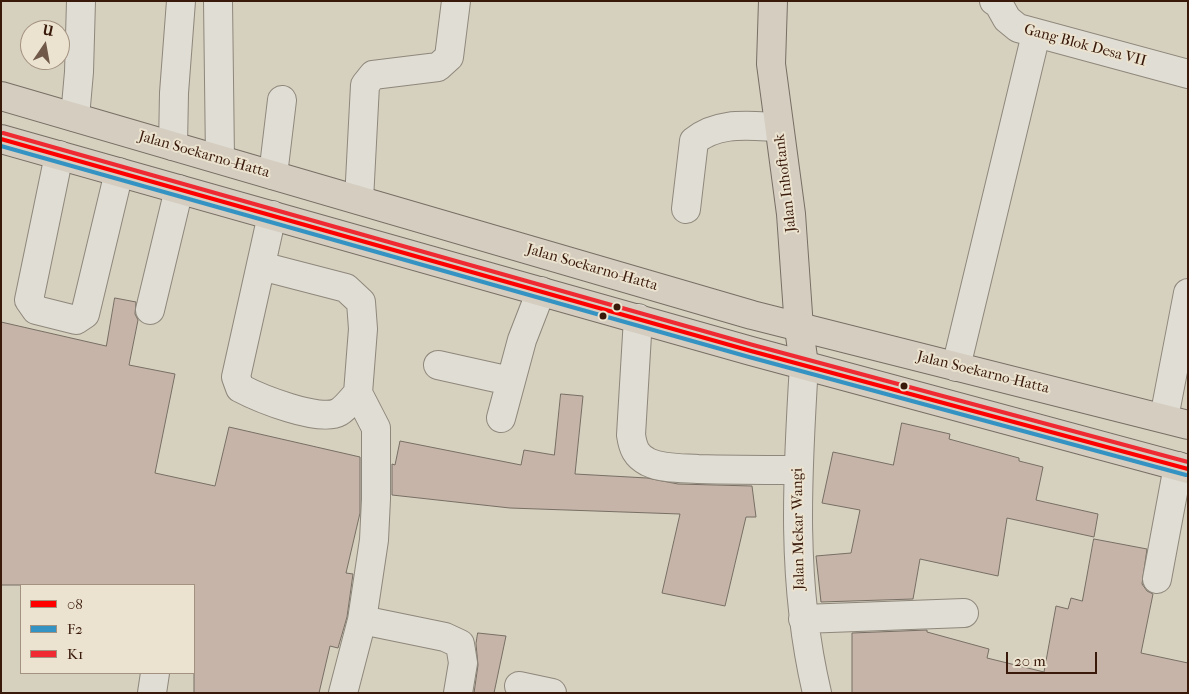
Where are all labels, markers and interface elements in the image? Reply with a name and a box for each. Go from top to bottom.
north arrow [20,20,70,70]
text: U [41,21,55,40]
street label: Gang Blok Desa VII [1022,21,1148,71]
street label: Jalan Soekarno-Hatta [136,128,272,182]
street label: Jalan Inhoftank [771,133,801,233]
street label: Jalan Soekarno-Hatta [524,241,660,295]
unlabelled marker [612,302,622,312]
unlabelled marker [598,311,608,321]
street label: Jalan Soekarno-Hatta [915,348,1051,398]
unlabelled marker [899,381,909,391]
street label: Jalan Mekar Wangi [789,468,809,590]
legend [20,584,195,674]
text: 08 [67,595,83,613]
text: F2 [67,620,83,638]
scale bar [1009,642,1100,674]
text: K1 [67,645,83,663]
text: 20 m [1014,652,1046,670]

